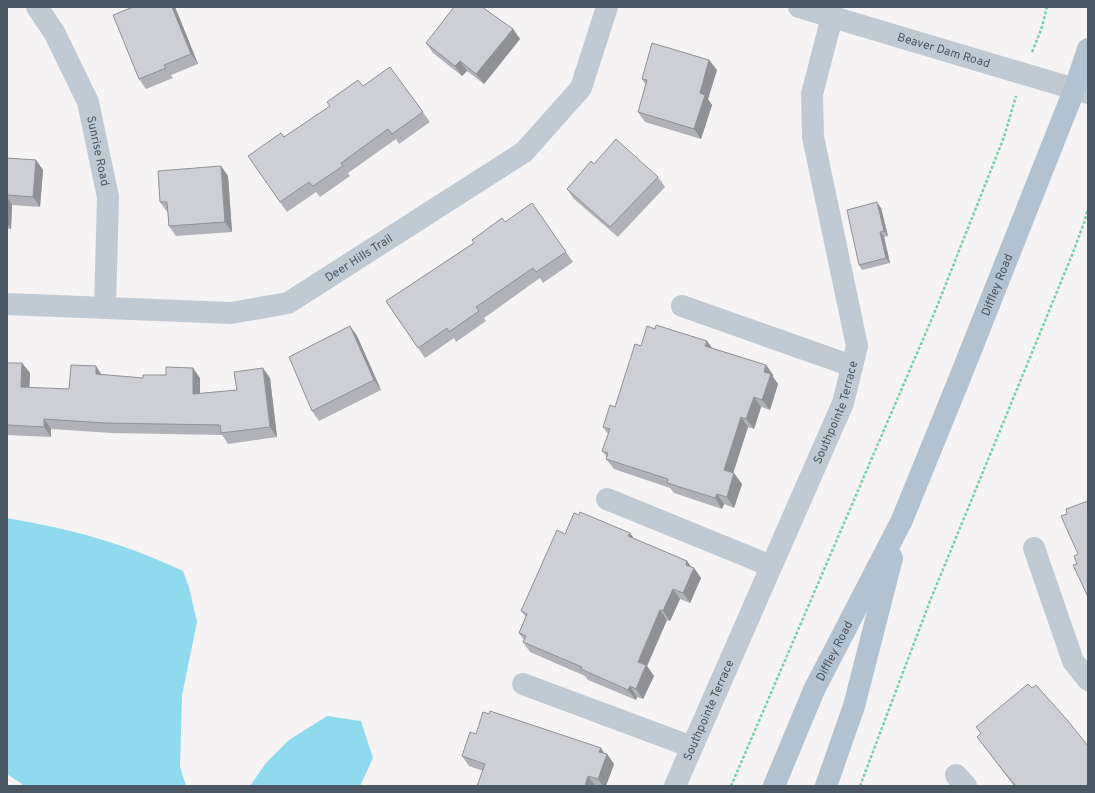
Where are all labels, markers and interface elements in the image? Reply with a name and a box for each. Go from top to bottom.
street label: Beaver Dam Road [895,30,992,72]
street label: Sunrise Road [82,115,112,188]
street label: Deer Hills Trail [322,231,396,286]
street label: Diffley Road [978,252,1017,319]
street label: Southpointe Terrace [810,359,862,467]
street label: Diffley Road [813,619,857,684]
street label: Southpointe Terrace [680,657,738,763]

